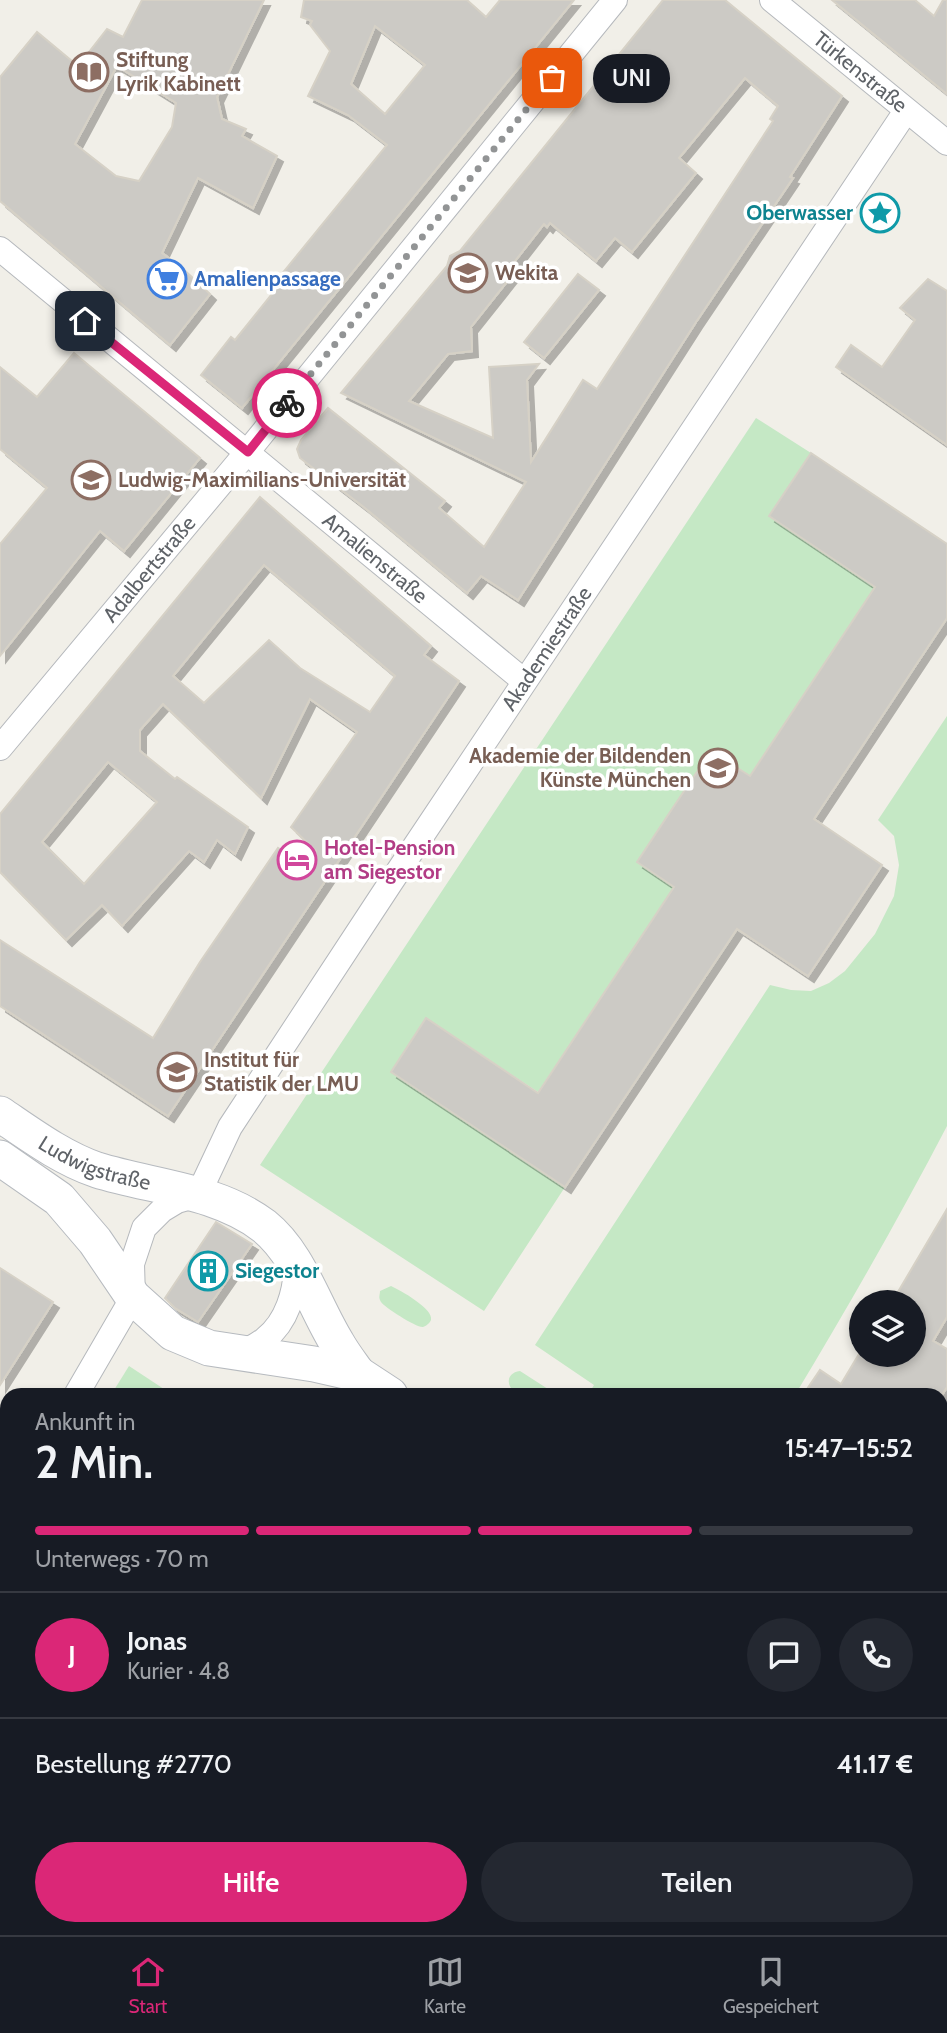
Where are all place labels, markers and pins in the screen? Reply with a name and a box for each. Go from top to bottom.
place label: Stiftung Lyrik Kabinett [116,47,241,96]
pin [522,48,582,108]
library icon: Stiftung Lyrik Kabinett [68,51,110,93]
callout: UNI [594,54,671,102]
place icon: Oberwasser [859,192,901,234]
place label: Oberwasser [746,200,853,225]
school or university icon: Wekita [447,252,489,294]
supermarket icon: Amalienpassage [146,258,188,300]
place label: Wekita [495,260,559,285]
place label: Amalienpassage [194,266,341,291]
pin [55,291,115,351]
school or university icon: Ludwig-Maximilians-Universität [70,459,112,501]
place label: Ludwig-Maximilians-Universität [118,467,406,492]
place label: Akademie der Bildenden Künste München [469,743,691,792]
school or university icon: Akademie der Bildenden Künste München [697,747,739,789]
place label: Hotel-Pension am Siegestor [324,835,455,884]
hotel icon: Hotel-Pension am Siegestor [276,839,318,881]
place label: Institut für Statistik der LMU [204,1047,359,1096]
school or university icon: Institut für Statistik der LMU [156,1051,198,1093]
building icon: Siegestor [187,1250,229,1292]
place label: Siegestor [235,1258,319,1283]

